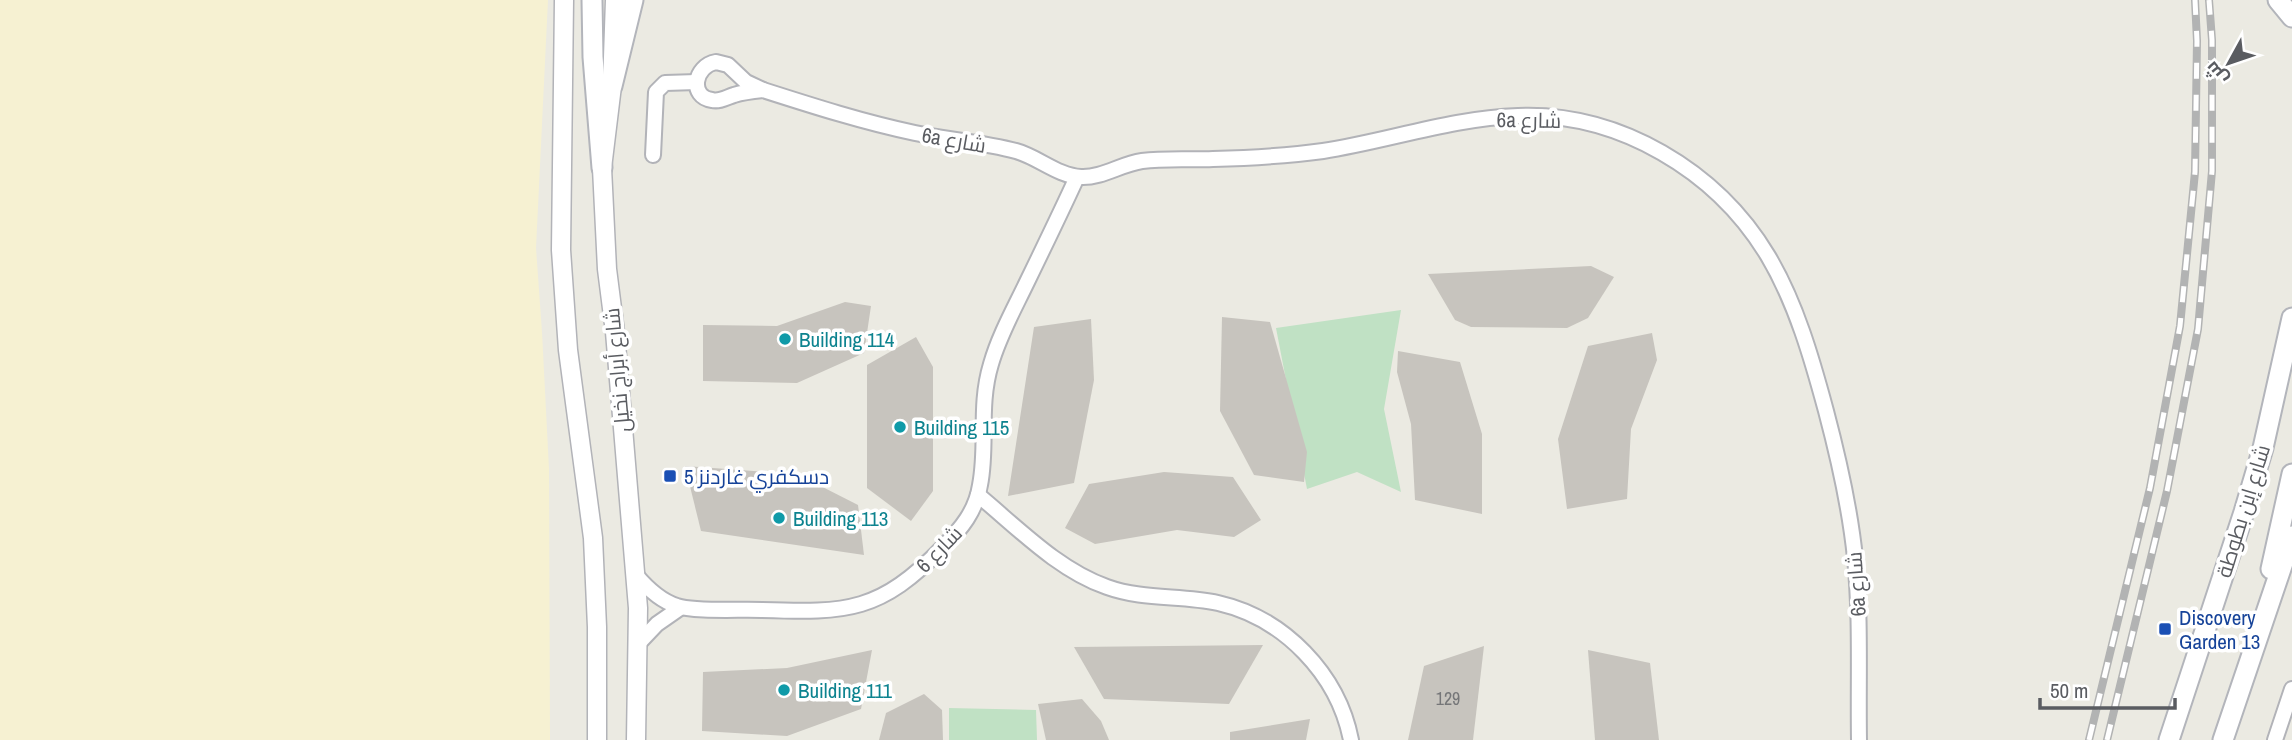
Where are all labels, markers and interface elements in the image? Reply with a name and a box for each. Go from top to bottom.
north arrow [2194,28,2264,98]
text: ش [2198,56,2234,92]
street label: 6a شارع [1496,105,1562,135]
street label: 6a شارع [920,120,988,160]
street label: شارع أبراج نخيل [597,307,637,433]
place label: Building 114 [799,325,895,354]
marker: Building 114 [777,331,793,347]
place label: Building 115 [914,413,1009,442]
marker: Building 115 [892,419,908,435]
street label: شارع إبن بطوطة [2209,441,2277,581]
place label: دسكفري غاردنز 5 [684,462,829,493]
marker: دسكفري غاردنز 5 [662,468,678,484]
place label: Building 113 [793,504,888,533]
marker: Building 113 [771,510,787,526]
street label: شارع 6 [909,519,969,579]
street label: 6a شارع [1839,551,1873,617]
place label: Discovery Garden 13 [2179,603,2260,656]
marker: Discovery Garden 13 [2157,621,2173,637]
scale bar [2040,666,2175,710]
place label: Building 111 [798,676,893,705]
text: 50 m [2050,676,2088,705]
marker: Building 111 [776,682,792,698]
house number: 129 [1436,686,1460,711]

